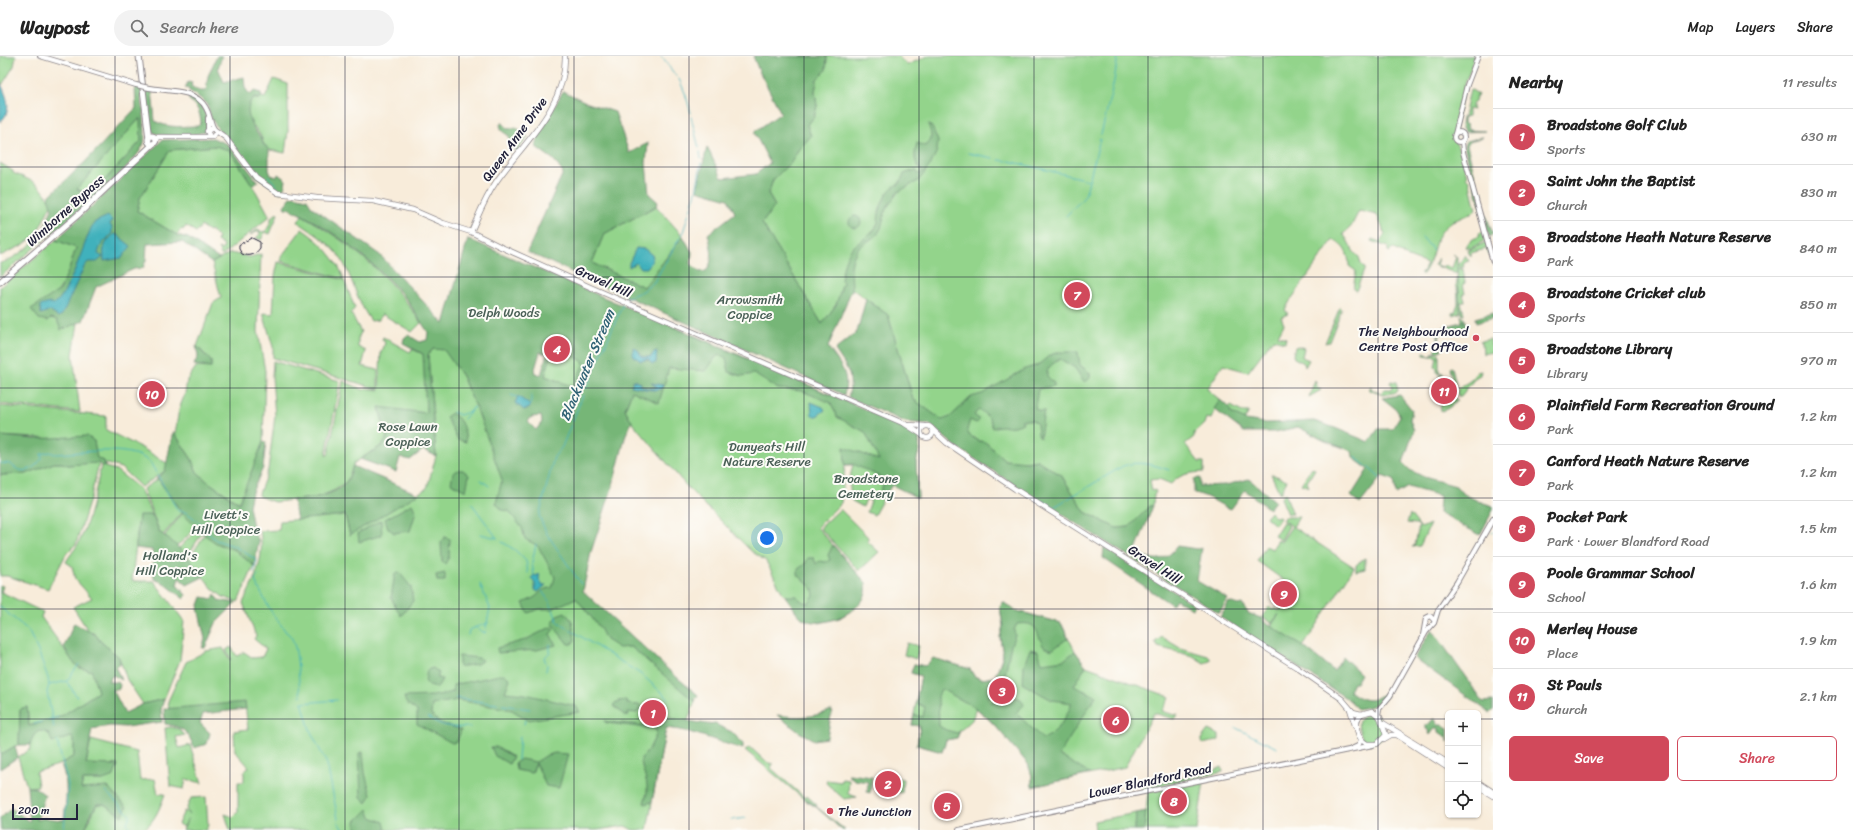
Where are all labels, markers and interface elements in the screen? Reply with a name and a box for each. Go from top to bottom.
search box [114,10,394,46]
text: Waypost [20,11,90,44]
text: Search here [160,15,239,41]
text: Map [1688,15,1713,40]
text: Layers [1735,15,1775,40]
text: Share [1797,15,1833,40]
icon: search [128,17,150,39]
text: Nearby [1509,67,1563,97]
text: 11 results [1782,71,1837,94]
street label: Queen Anne Drive [476,92,553,187]
text: Broadstone Golf Club [1547,112,1687,138]
text: 1 [1519,125,1525,148]
text: 630 m [1801,125,1837,148]
text: Sports [1547,138,1585,161]
text: Saint John the Baptist [1547,168,1695,194]
street label: Wimborne Bypass [21,169,110,252]
text: 2 [1518,181,1526,204]
text: 830 m [1800,181,1837,204]
text: Church [1547,194,1588,217]
text: Broadstone Heath Nature Reserve [1547,224,1771,250]
text: 3 [1518,237,1526,260]
text: 840 m [1799,237,1837,260]
text: Park [1547,250,1574,273]
street label: Gravel Hill [572,259,636,304]
pin: 7 [1064,280,1090,310]
text: Broadstone Cricket club [1547,280,1706,306]
park label: Arrowsmith Coppice [716,288,783,326]
text: 4 [1518,293,1526,316]
text: 850 m [1800,293,1837,316]
park label: Delph Woods [468,301,540,324]
water label: Blackwater Stream [553,304,623,425]
text: Sports [1547,306,1585,329]
place label: The Neighbourhood Centre Post Office [1358,320,1469,358]
marker: The Neighbourhood Centre Post Office [1471,333,1481,343]
pin: 4 [544,334,570,364]
text: Broadstone Library [1547,336,1672,362]
text: 5 [1518,349,1526,372]
text: 970 m [1800,349,1837,372]
text: Library [1547,362,1588,385]
pin: 11 [1431,376,1457,406]
pin: 10 [139,379,165,409]
text: Plainfield Farm Recreation Ground [1547,392,1774,418]
text: 6 [1518,405,1526,428]
text: 1.2 km [1800,405,1837,428]
park label: Rose Lawn Coppice [378,415,438,453]
text: Park [1547,418,1574,441]
park label: Dunyeats Hill Nature Reserve [723,435,811,473]
text: Canford Heath Nature Reserve [1547,448,1749,474]
text: 7 [1518,461,1526,484]
text: 1.2 km [1800,461,1837,484]
park label: Broadstone Cemetery [834,467,899,505]
text: Park [1547,474,1574,497]
park label: Livett's Hill Coppice [192,503,261,541]
text: Pocket Park [1547,504,1628,530]
text: 8 [1518,517,1526,540]
text: 1.5 km [1799,517,1837,540]
your location [757,528,777,548]
text: Park · Lower Blandford Road [1547,530,1709,553]
street label: Gravel Hill [1123,538,1186,591]
park label: Holland's Hill Coppice [136,544,205,582]
text: Poole Grammar School [1547,560,1694,586]
text: 9 [1518,573,1526,596]
text: 1.6 km [1800,573,1837,596]
pin: 9 [1271,579,1297,609]
text: School [1547,586,1585,609]
text: Merley House [1547,616,1637,642]
text: 10 [1515,629,1529,652]
text: 1.9 km [1799,629,1837,652]
text: Place [1547,642,1578,665]
text: St Pauls [1547,672,1602,698]
pin: 3 [989,676,1015,706]
text: 11 [1516,685,1528,708]
text: 2.1 km [1800,685,1837,708]
pin: 1 [640,698,666,728]
text: Church [1547,698,1588,721]
pin: 6 [1103,705,1129,735]
map controls [1445,710,1481,818]
button: + [1445,710,1481,746]
button: Save [1509,736,1669,781]
button: Share [1677,736,1837,781]
button: − [1445,746,1481,782]
street label: Lower Blandford Road [1087,756,1215,805]
pin: 2 [875,769,901,799]
button: locate [1445,782,1481,818]
pin: 8 [1161,786,1187,816]
pin: 5 [934,791,960,821]
place label: The Junction [838,800,912,823]
text: 200 m [18,801,50,820]
scale bar [12,802,78,821]
marker: The Junction [825,806,835,816]

